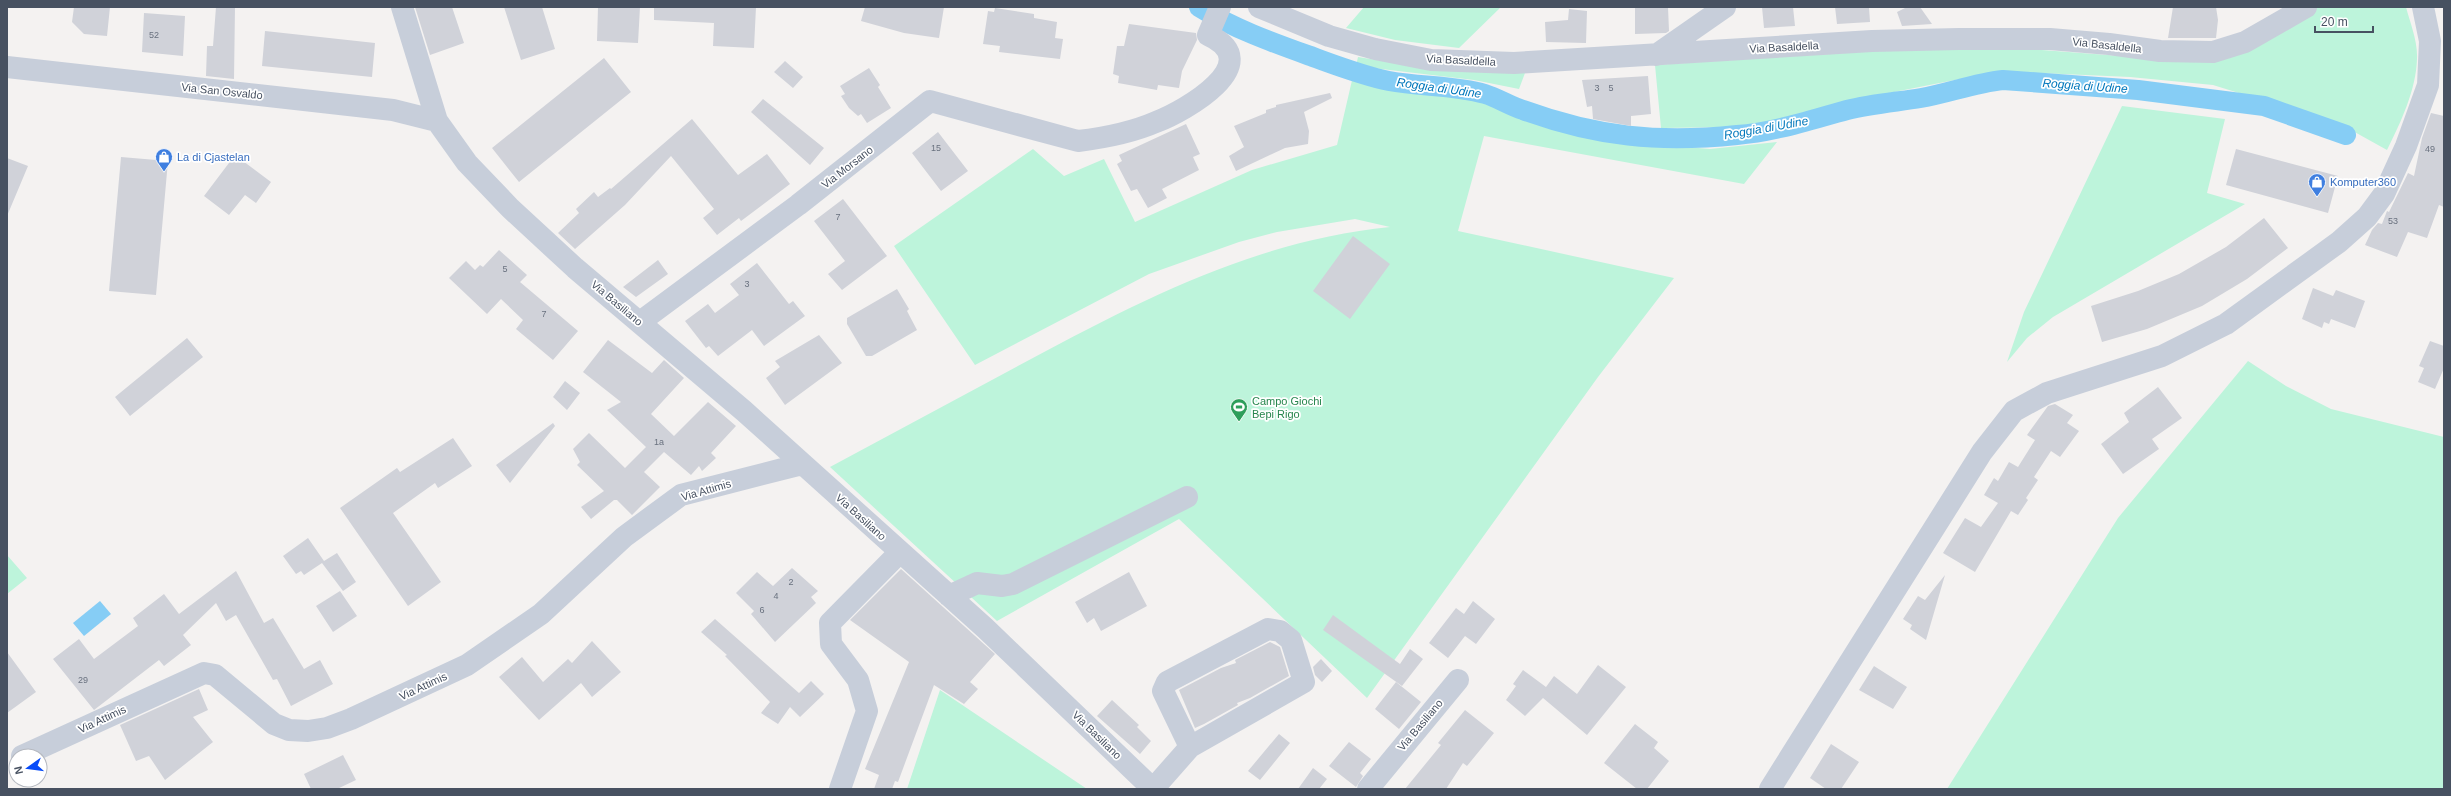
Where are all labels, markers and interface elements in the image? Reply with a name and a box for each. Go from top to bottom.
scale bar [2315,8,2373,34]
text: 20 m [2321,15,2348,29]
house number: 52 [149,30,159,40]
street label: Via Basaldella [2072,35,2143,55]
street label: Via Basaldella [1749,39,1820,55]
street label: Via Basaldella [1426,52,1497,68]
water label: Roggia di Udine [1396,75,1483,101]
water label: Roggia di Udine [2042,76,2128,96]
street label: Via San Osvaldo [181,81,263,101]
house number: 3 [1594,83,1600,93]
house number: 5 [1608,83,1614,93]
water label: Roggia di Udine [1723,114,1810,142]
street label: Via Morsano [819,143,875,191]
house number: 15 [931,143,941,153]
house number: 49 [2425,144,2435,154]
shop icon: La di Cjastelan [154,147,174,172]
place label: La di Cjastelan [177,151,250,163]
shop icon: Komputer360 [2307,172,2327,197]
place label: Komputer360 [2330,176,2396,188]
house number: 7 [835,212,841,222]
house number: 53 [2388,216,2398,226]
house number: 5 [502,264,508,274]
street label: Via Basiliano [589,278,645,328]
house number: 3 [744,279,750,289]
house number: 7 [541,309,547,319]
place label: Campo Giochi Bepi Rigo [1252,395,1322,420]
sports icon: Campo Giochi Bepi Rigo [1229,397,1249,422]
house number: 1a [654,437,664,447]
street label: Via Attimis [680,477,733,503]
street label: Via Basiliano [833,491,889,543]
house number: 2 [788,577,794,587]
house number: 4 [773,591,779,601]
house number: 6 [759,605,765,615]
street label: Via Attimis [397,670,449,702]
house number: 29 [78,675,88,685]
street label: Via Basiliano [1395,697,1445,753]
street label: Via Attimis [76,703,128,735]
street label: Via Basiliano [1070,709,1124,761]
north arrow [8,748,48,788]
text: N [12,765,25,776]

